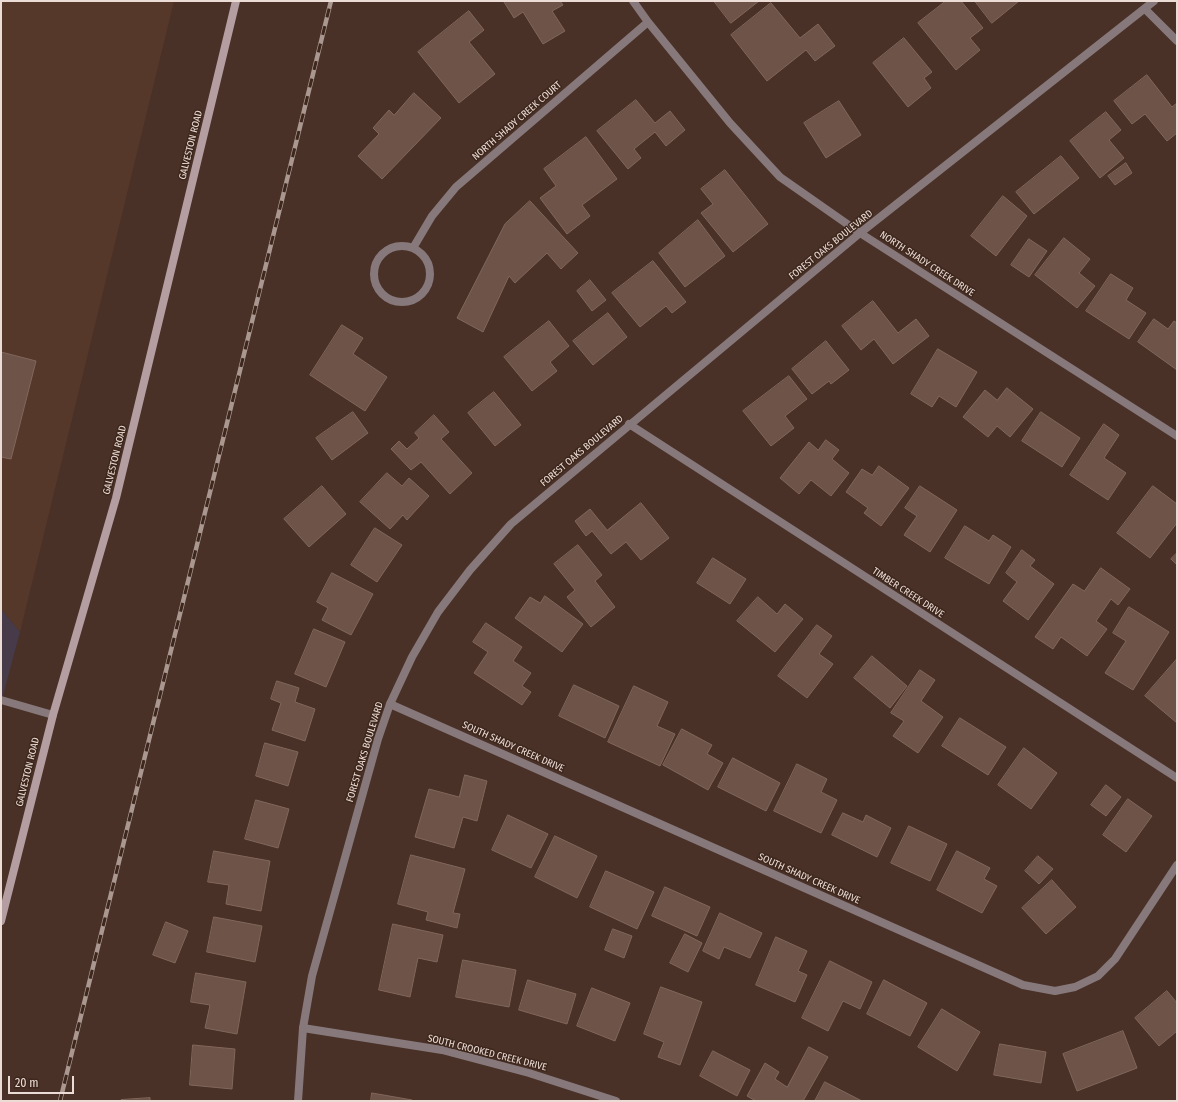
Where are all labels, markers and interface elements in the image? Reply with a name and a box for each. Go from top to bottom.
street label: NORTH SHADY CREEK COURT [470,79,564,163]
street label: GALVESTON ROAD [177,109,205,181]
street label: FOREST OAKS BOULEVARD [787,207,875,283]
street label: NORTH SHADY CREEK DRIVE [877,229,977,299]
street label: FOREST OAKS BOULEVARD [538,413,626,489]
street label: GALVESTON ROAD [101,424,129,496]
street label: TIMBER CREEK DRIVE [870,565,946,621]
street label: FOREST OAKS BOULEVARD [344,700,386,804]
street label: SOUTH SHADY CREEK DRIVE [460,719,566,775]
street label: GALVESTON ROAD [14,736,42,808]
street label: SOUTH SHADY CREEK DRIVE [756,851,862,907]
street label: SOUTH CROOKED CREEK DRIVE [426,1032,548,1074]
scale bar [10,1068,76,1094]
text: 20 m [15,1076,39,1090]

